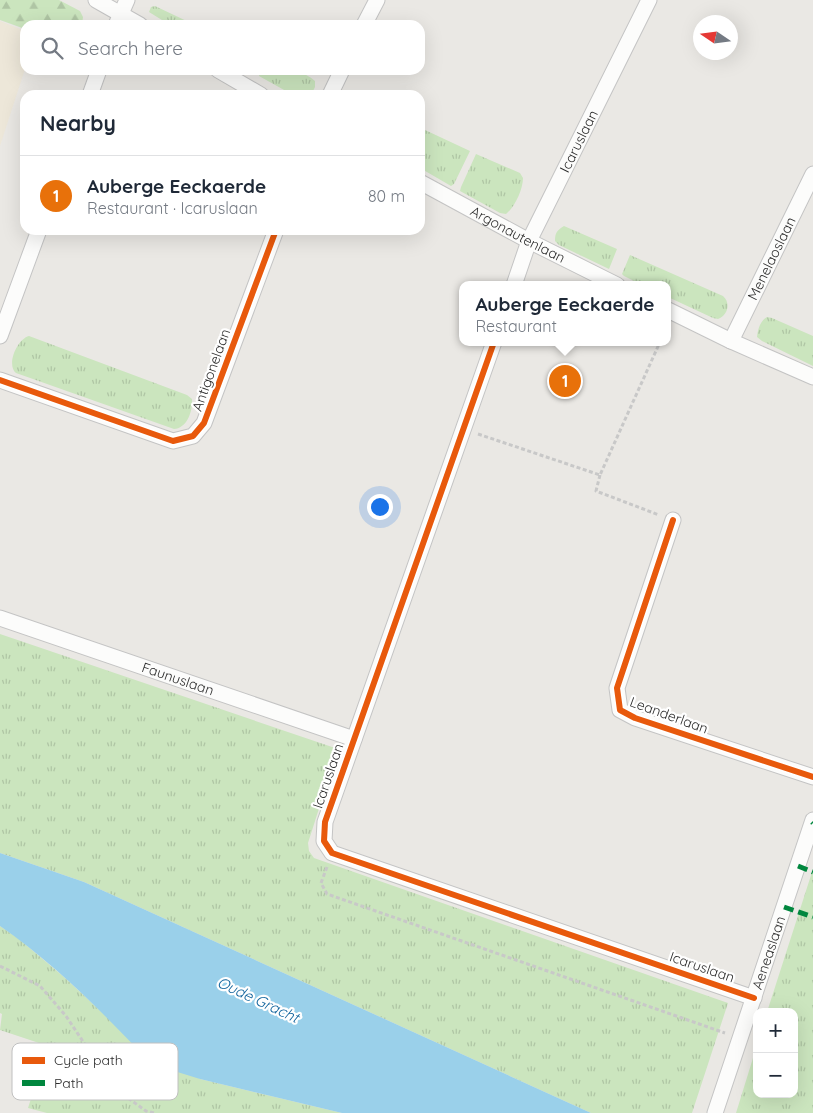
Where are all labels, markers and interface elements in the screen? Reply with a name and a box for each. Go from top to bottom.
north arrow [693,15,738,60]
search box [20,20,425,75]
icon: search [38,34,66,62]
text: Search here [78,36,183,60]
street label: Icaruslaan [556,107,602,175]
text: Nearby [40,110,116,136]
text: Auberge Eeckaerde [87,174,266,198]
text: 1 [53,186,59,206]
text: 80 m [368,186,405,206]
text: Restaurant · Icaruslaan [87,198,258,218]
street label: Argonautenlaan [467,202,568,267]
street label: Menelaoslaan [743,214,800,303]
popup [459,281,671,346]
text: Auberge Eeckaerde [475,292,655,316]
text: Restaurant [475,316,557,336]
street label: Antigonelaan [188,326,234,414]
pin: 1 [549,362,581,400]
your location [367,494,393,520]
street label: Faunuslaan [139,658,216,699]
street label: Leanderlaan [627,692,711,738]
street label: Icaruslaan [308,741,348,811]
street label: Aeneaslaan [748,914,789,992]
street label: Icaruslaan [667,947,737,987]
water label: Oude Gracht [214,972,304,1028]
map controls [753,1008,798,1098]
button: + [753,1008,798,1053]
legend [12,1043,178,1100]
text: Cycle path [54,1051,123,1069]
button: − [753,1053,798,1098]
text: Path [54,1074,83,1092]

